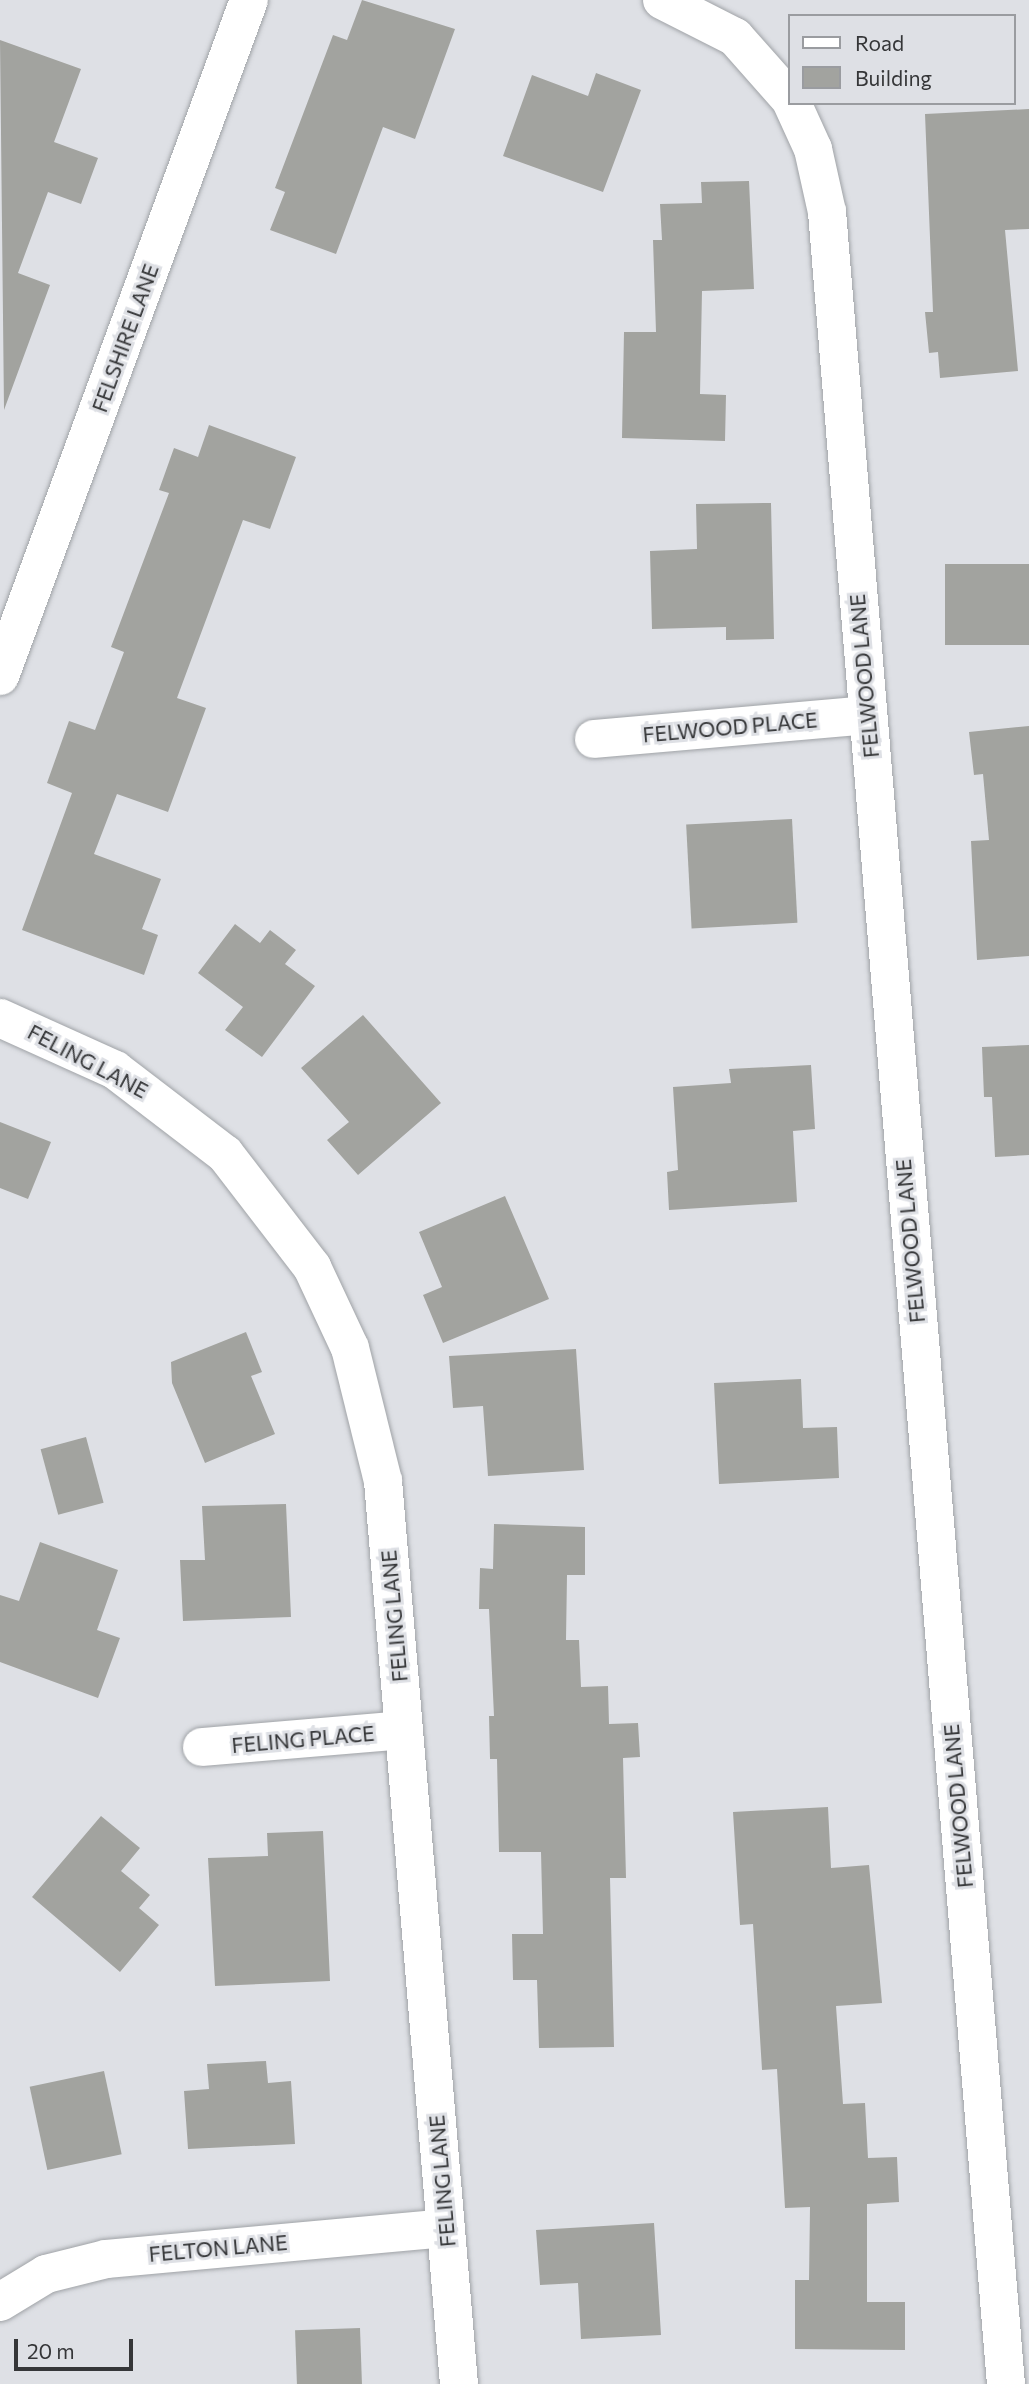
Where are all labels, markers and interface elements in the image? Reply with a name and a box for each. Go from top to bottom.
legend [788,14,1015,105]
text: Road [855,30,904,55]
text: Building [855,65,932,90]
street label: FELSHIRE LANE [87,260,163,416]
street label: FELWOOD LANE [844,593,884,759]
street label: FELWOOD PLACE [641,707,819,747]
street label: FELING LANE [24,1019,152,1103]
street label: FELWOOD LANE [890,1158,930,1324]
street label: FELING LANE [376,1549,412,1683]
street label: FELING PLACE [230,1720,376,1758]
street label: FELWOOD LANE [938,1723,978,1889]
street label: FELING LANE [424,2114,460,2248]
street label: FELTON LANE [148,2229,288,2267]
scale bar [18,2324,136,2368]
text: 20 m [27,2338,75,2363]

